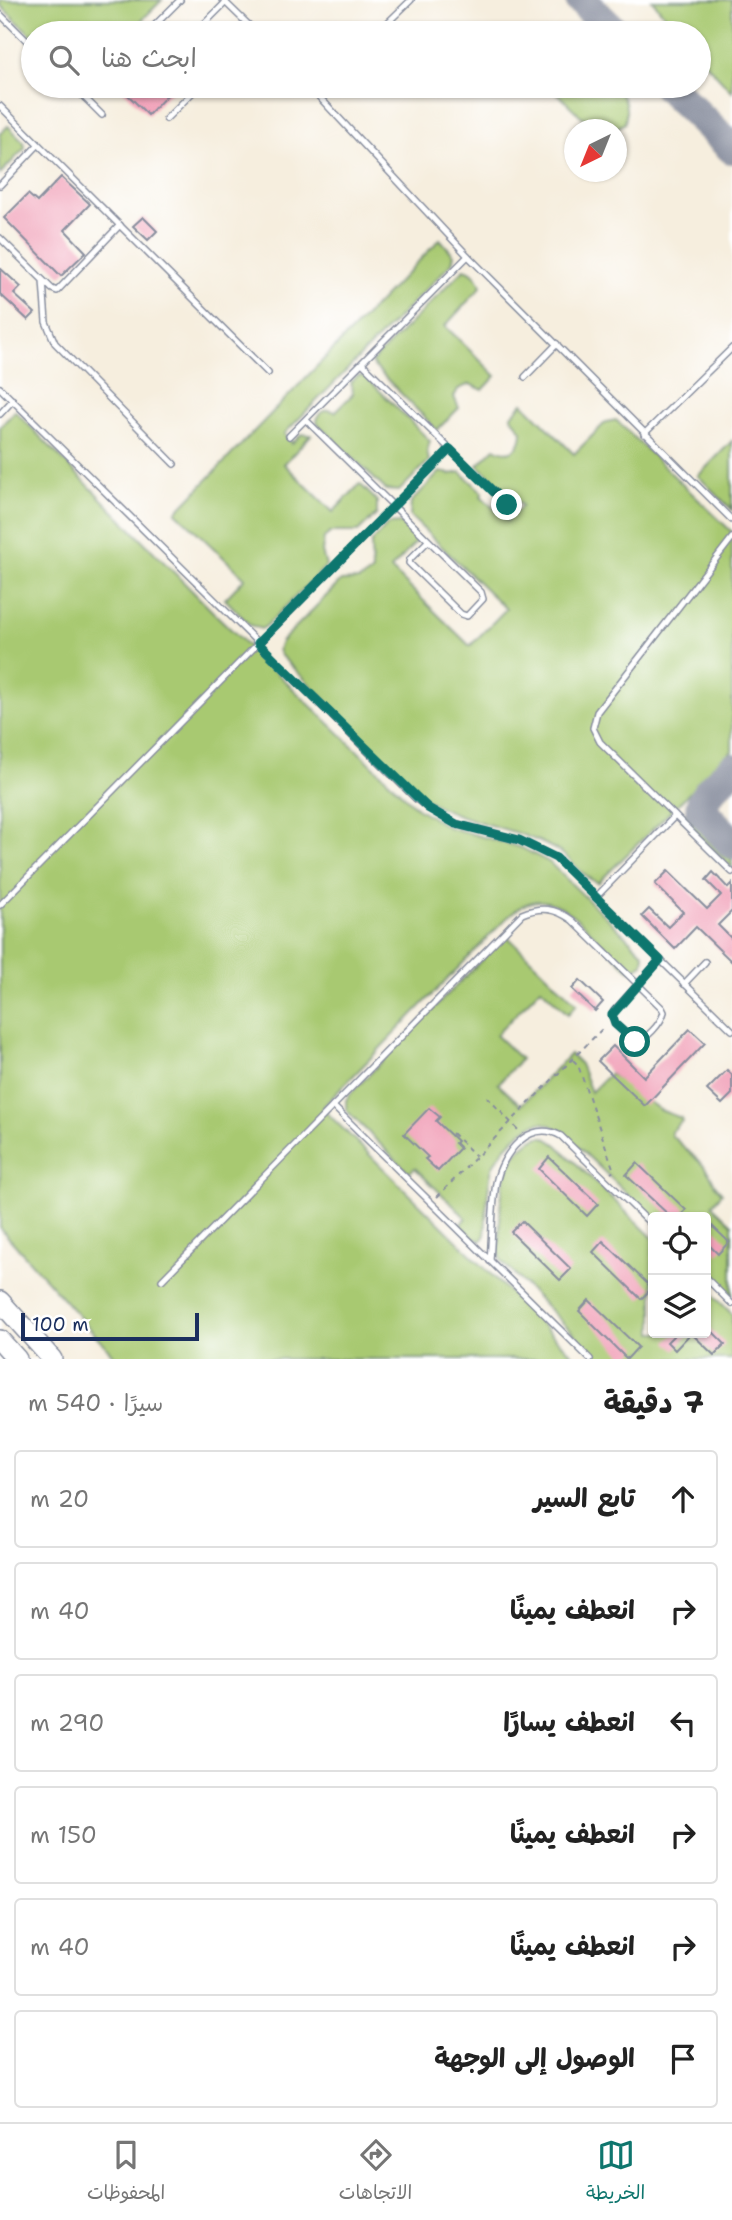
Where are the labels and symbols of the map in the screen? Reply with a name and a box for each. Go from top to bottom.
north arrow [564,119,627,182]
route end [491,489,522,520]
route start [619,1026,650,1057]
scale bar [21,1310,200,1342]

